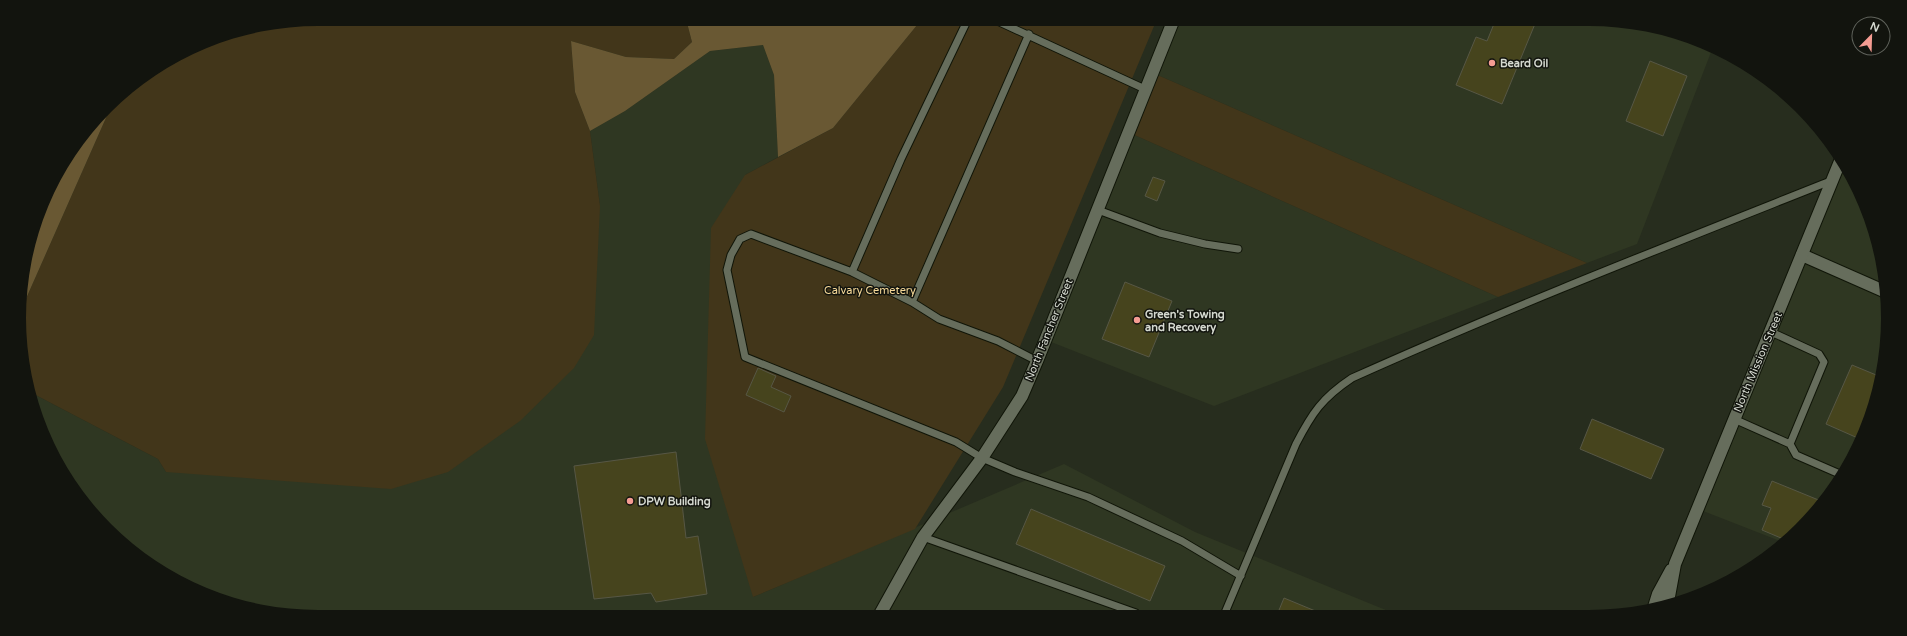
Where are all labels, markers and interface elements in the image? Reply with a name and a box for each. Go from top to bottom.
north arrow [1851,16,1891,56]
text: N [1868,20,1881,35]
place label: Beard Oil [1500,57,1548,70]
marker: Beard Oil [1487,58,1497,68]
street label: North Fancher Street [1022,277,1076,383]
park label: Calvary Cemetery [824,284,916,297]
place label: Green's Towing and Recovery [1145,308,1225,335]
street label: North Mission Street [1731,310,1785,414]
marker: Green's Towing and Recovery [1132,315,1142,325]
place label: DPW Building [638,495,711,509]
marker: DPW Building [625,496,635,506]

